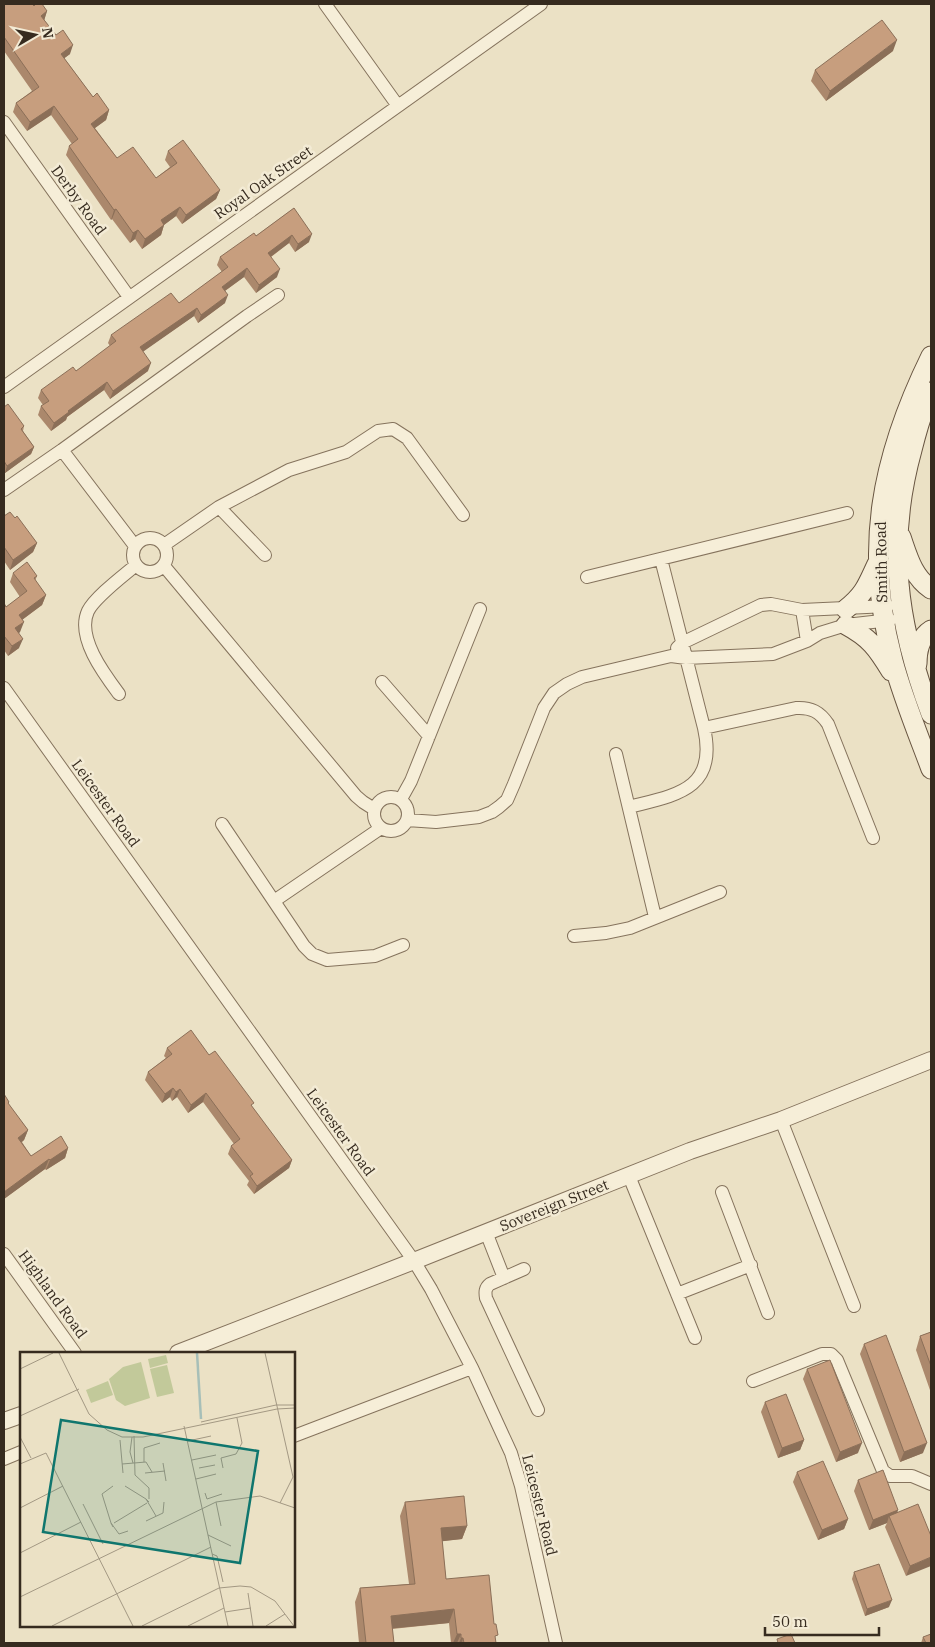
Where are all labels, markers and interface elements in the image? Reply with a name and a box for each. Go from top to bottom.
north arrow [10,10,60,60]
text: N [38,26,58,40]
street label: Royal Oak Street [210,141,316,223]
street label: Derby Road [47,161,111,239]
street label: Smith Road [871,521,891,603]
street label: Leicester Road [68,755,144,851]
street label: Leicester Road [303,1084,379,1180]
street label: Sovereign Street [497,1174,611,1236]
street label: Highland Road [15,1246,91,1342]
inset map [20,1352,295,1627]
street label: Leicester Road [518,1452,562,1558]
scale bar [765,1604,879,1636]
text: 50 m [772,1612,808,1631]

